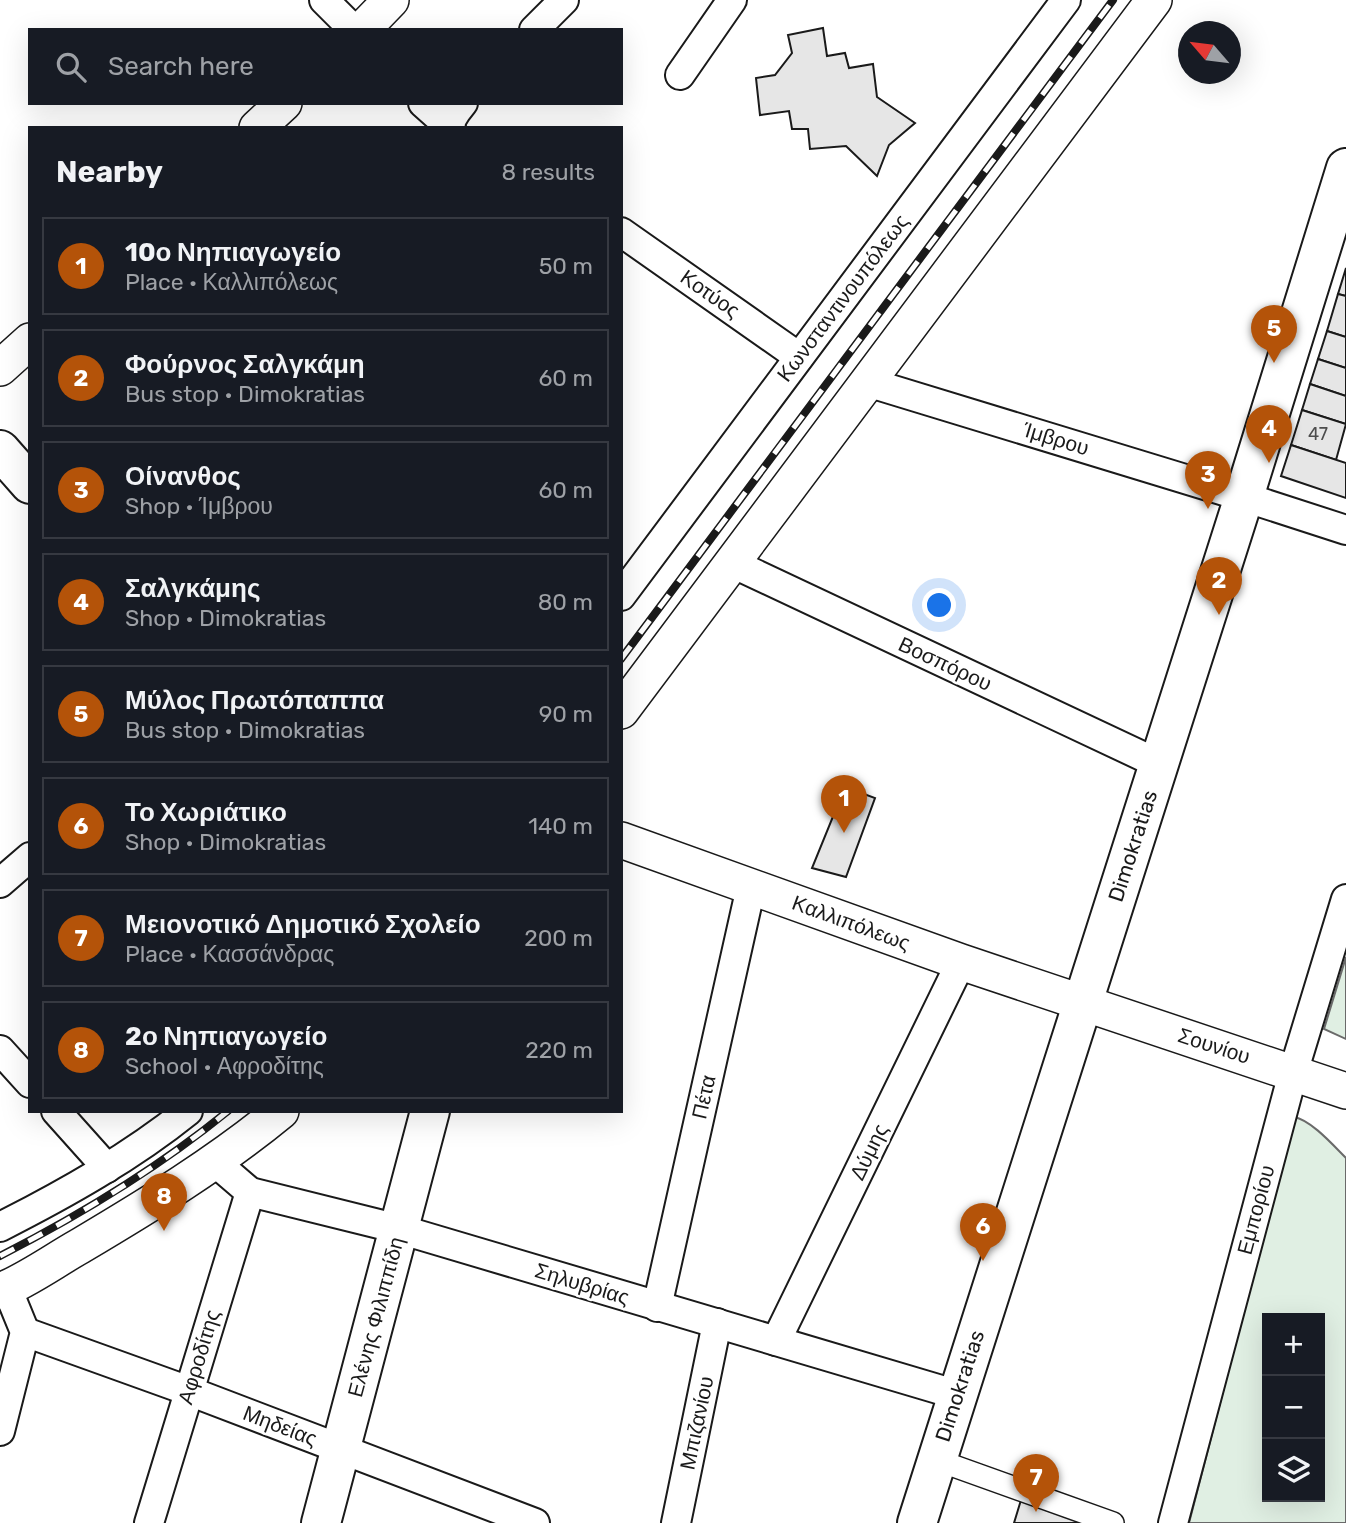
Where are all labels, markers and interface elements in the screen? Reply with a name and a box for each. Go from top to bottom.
north arrow [1178,21,1241,84]
search box [28,28,623,105]
icon: search [52,48,90,86]
text: Search here [108,51,254,82]
text: Nearby [56,154,163,190]
text: 8 results [501,158,595,186]
street label: Κωνσταντινουπόλεως [772,209,914,386]
text: 10ο Νηπιαγωγείο [125,237,341,268]
text: 1 [75,252,87,280]
text: 50 m [539,252,593,280]
street label: Κοτύος [676,264,745,323]
text: Place · Καλλιπόλεως [125,268,338,296]
pin: 5 [1251,305,1297,363]
text: Φούρνος Σαλγκάμη [125,349,365,380]
text: 2 [74,364,88,392]
text: 60 m [538,364,593,392]
text: Bus stop · Dimokratias [125,380,365,408]
pin: 4 [1246,405,1292,463]
street label: Ίμβρου [1019,416,1092,460]
house number: 47 [1308,423,1328,445]
pin: 3 [1185,451,1231,509]
text: Οίνανθος [125,461,241,492]
text: 3 [73,476,89,504]
text: 60 m [538,476,593,504]
text: Shop · Ίμβρου [125,492,273,520]
pin: 2 [1196,557,1242,615]
text: Σαλγκάμης [125,573,260,604]
text: 4 [73,588,89,616]
text: 80 m [538,588,593,616]
your location [922,588,956,622]
text: Shop · Dimokratias [125,604,326,632]
street label: Βοσπόρου [895,631,996,696]
text: Μύλος Πρωτόπαππα [125,685,384,716]
text: 5 [74,700,88,728]
text: 90 m [539,700,593,728]
text: Bus stop · Dimokratias [125,716,365,744]
pin: 1 [821,775,867,833]
street label: Dimokratias [1103,787,1162,905]
text: Το Χωριάτικο [125,797,287,828]
text: 6 [74,812,88,840]
text: 140 m [528,812,593,840]
text: Shop · Dimokratias [125,828,326,856]
street label: Καλλιπόλεως [789,890,914,955]
text: Μειονοτικό Δημοτικό Σχολείο [125,909,481,940]
text: 7 [74,924,88,952]
text: 200 m [524,924,593,952]
text: Place · Κασσάνδρας [125,940,334,968]
text: 2ο Νηπιαγωγείο [125,1021,327,1052]
street label: Σουνίου [1175,1022,1253,1069]
text: 8 [73,1036,89,1064]
text: 220 m [525,1036,593,1064]
text: School · Αφροδίτης [125,1052,324,1080]
street label: Πέτα [686,1072,721,1121]
street label: Δύμης [844,1120,893,1184]
street label: Εμπορίου [1232,1162,1279,1257]
pin: 8 [141,1173,187,1231]
pin: 6 [960,1203,1006,1261]
street label: Ελένης Φιλιππίδη [342,1234,409,1400]
street label: Σηλυβρίας [532,1257,632,1310]
street label: Αφροδίτης [172,1306,225,1407]
map controls [1262,1313,1325,1502]
button: + [1262,1313,1325,1376]
street label: Dimokratias [930,1327,989,1445]
street label: Μπιζανίου [674,1374,719,1472]
button: − [1262,1376,1325,1439]
street label: Μηδείας [240,1400,321,1451]
button: layers [1262,1439,1325,1502]
pin: 7 [1013,1454,1059,1512]

